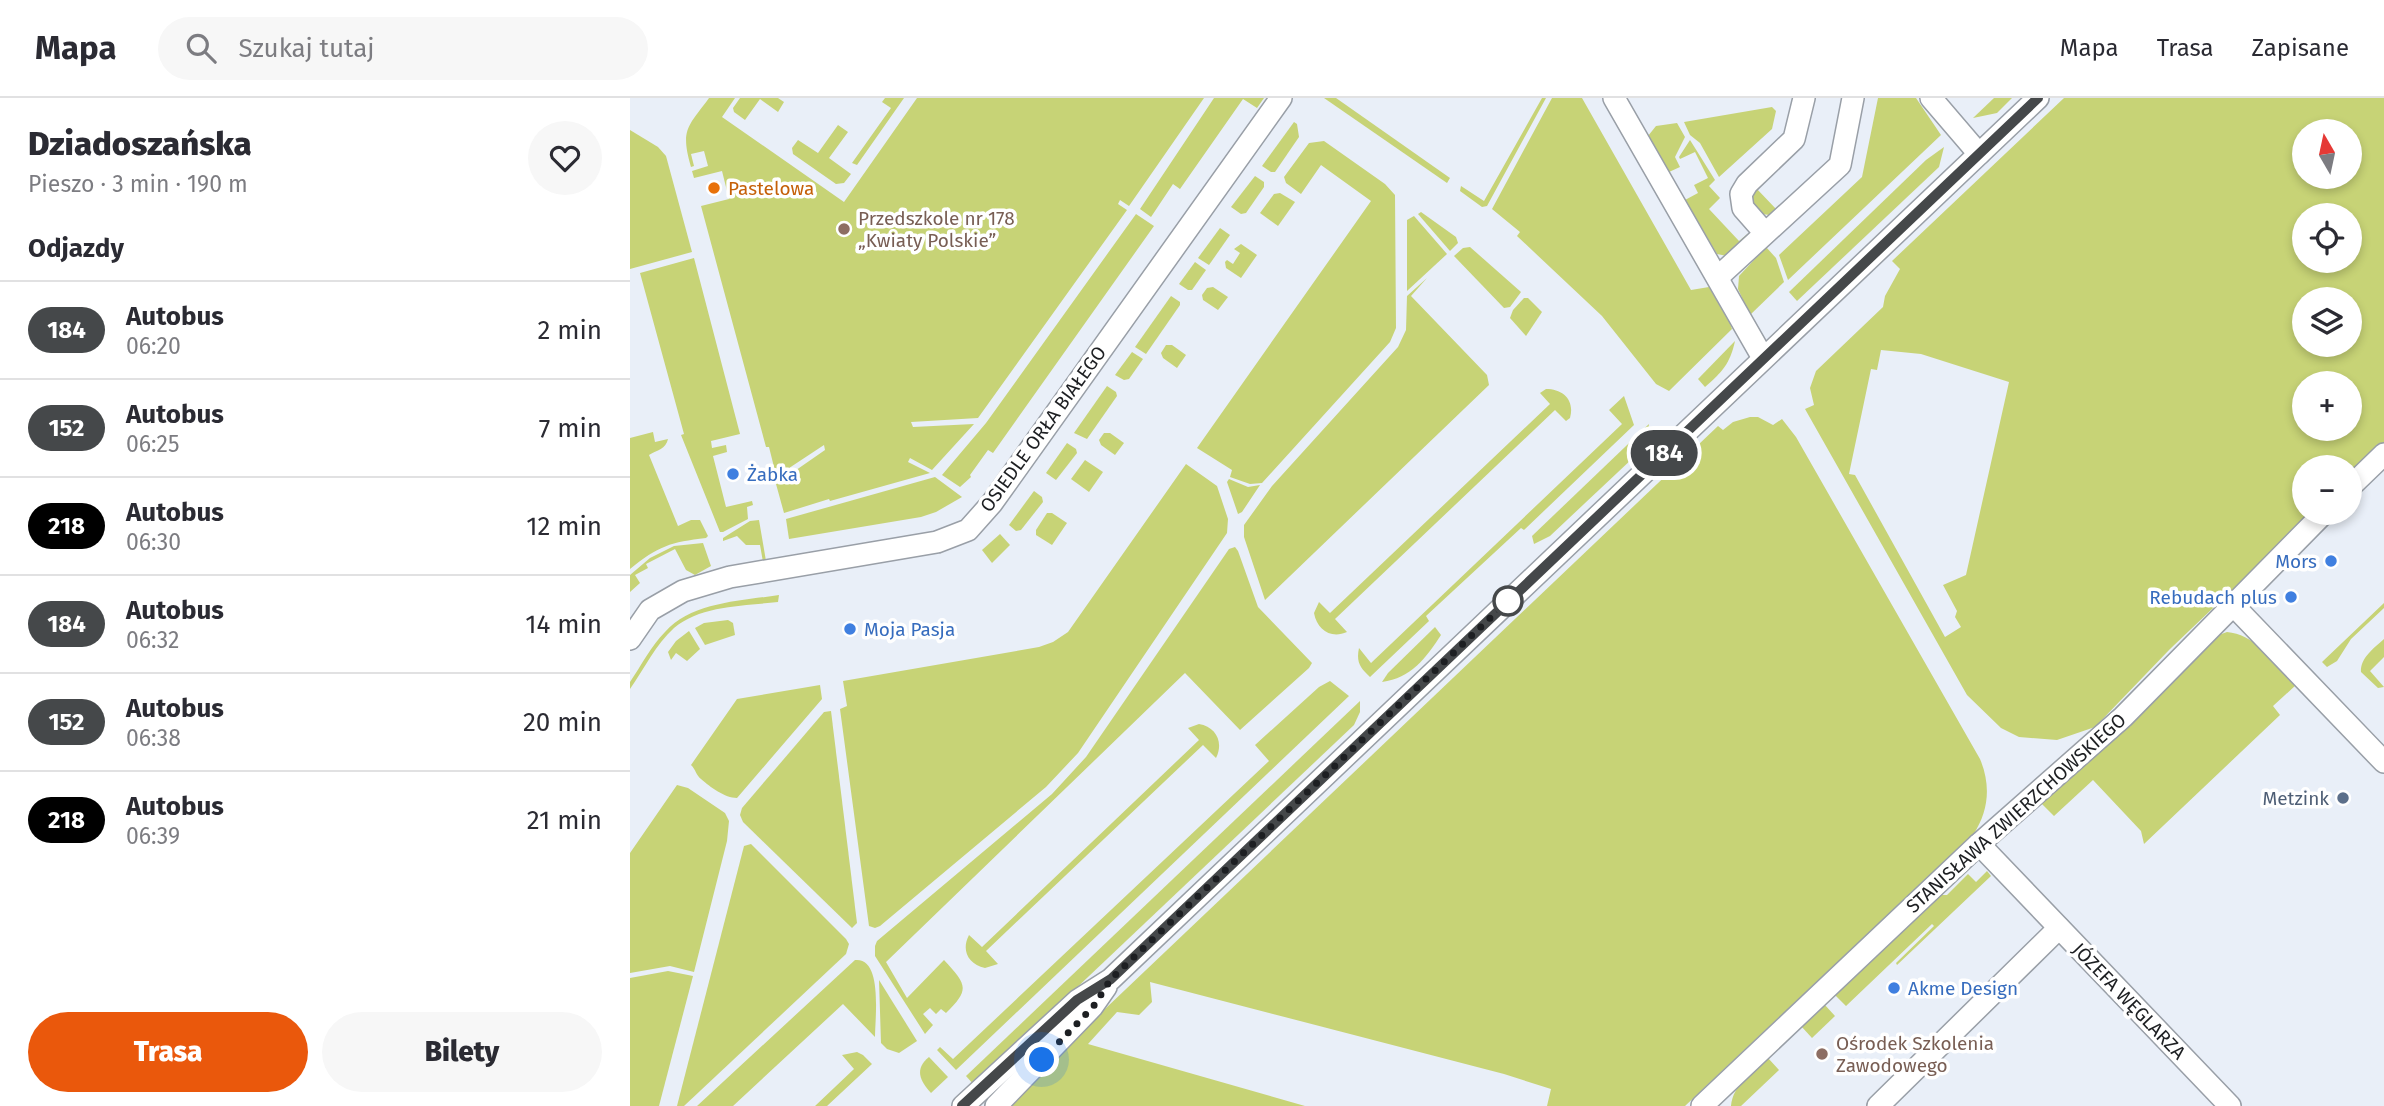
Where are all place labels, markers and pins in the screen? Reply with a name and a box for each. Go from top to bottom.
place label: Pastelowa [728,177,814,200]
marker: Pastelowa [706,180,722,196]
place label: Przedszkole nr 178 „Kwiaty Polskie” [858,207,1015,252]
marker: Przedszkole nr 178 „Kwiaty Polskie” [836,221,852,237]
place label: Żabka [747,463,798,486]
marker: Żabka [725,466,741,482]
place label: Mors [2275,550,2317,573]
marker: Mors [2323,553,2339,569]
unlabelled marker [1493,586,1523,616]
place label: Rebudach plus [2149,586,2277,609]
marker: Rebudach plus [2283,589,2299,605]
place label: Moja Pasja [864,618,955,641]
marker: Moja Pasja [842,621,858,637]
place label: Metzink [2262,787,2329,810]
marker: Metzink [2335,790,2351,806]
place label: Akme Design [1908,977,2018,1000]
marker: Akme Design [1886,980,1902,996]
place label: Ośrodek Szkolenia Zawodowego [1836,1032,1994,1077]
marker: Ośrodek Szkolenia Zawodowego [1814,1046,1830,1062]

